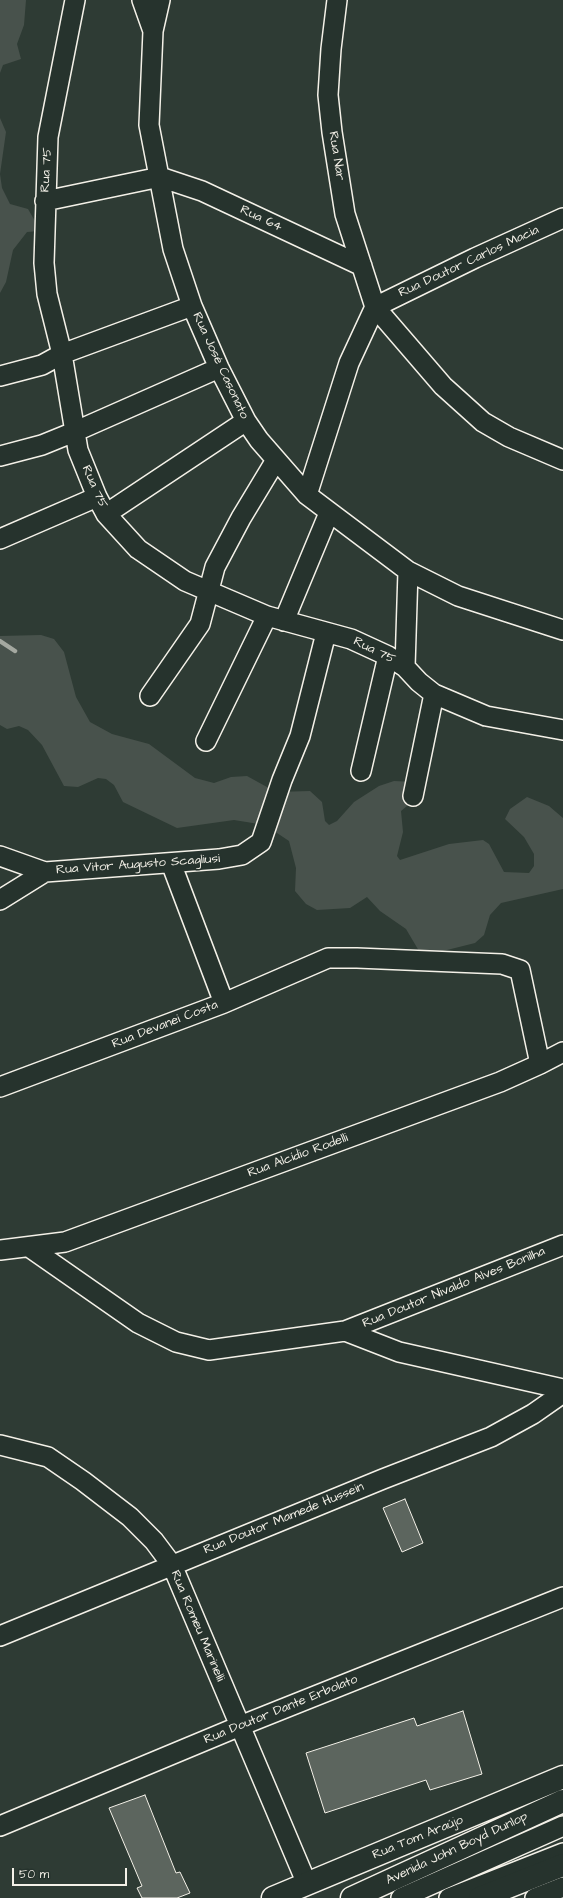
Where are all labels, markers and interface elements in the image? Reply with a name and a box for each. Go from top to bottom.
street label: Rua Nar [324,130,348,182]
street label: Rua 75 [38,147,56,193]
street label: Rua 64 [237,202,285,236]
street label: Rua Doutor Carlos Macia [396,223,542,301]
street label: Rua José Casonato [188,310,252,422]
street label: Rua 75 [78,463,110,511]
street label: Rua 75 [350,634,398,668]
street label: Rua Vitor Augusto Scagliusi [56,851,220,879]
street label: Rua Devanei Costa [110,998,220,1052]
street label: Rua Alcídio Rodelli [246,1131,350,1181]
street label: Rua Doutor Nivaldo Alves Bonilha [360,1244,548,1332]
street label: Rua Doutor Mamede Hussein [202,1480,366,1558]
street label: Rua Romeu Marinelli [167,1568,227,1684]
street label: Rua Doutor Dante Erbolato [202,1672,360,1748]
street label: Avenida John Boyd Dunlop [383,1809,531,1889]
street label: Rua Tom Araújo [370,1813,466,1863]
scale bar [14,1860,129,1886]
text: 50 m [19,1866,49,1883]

